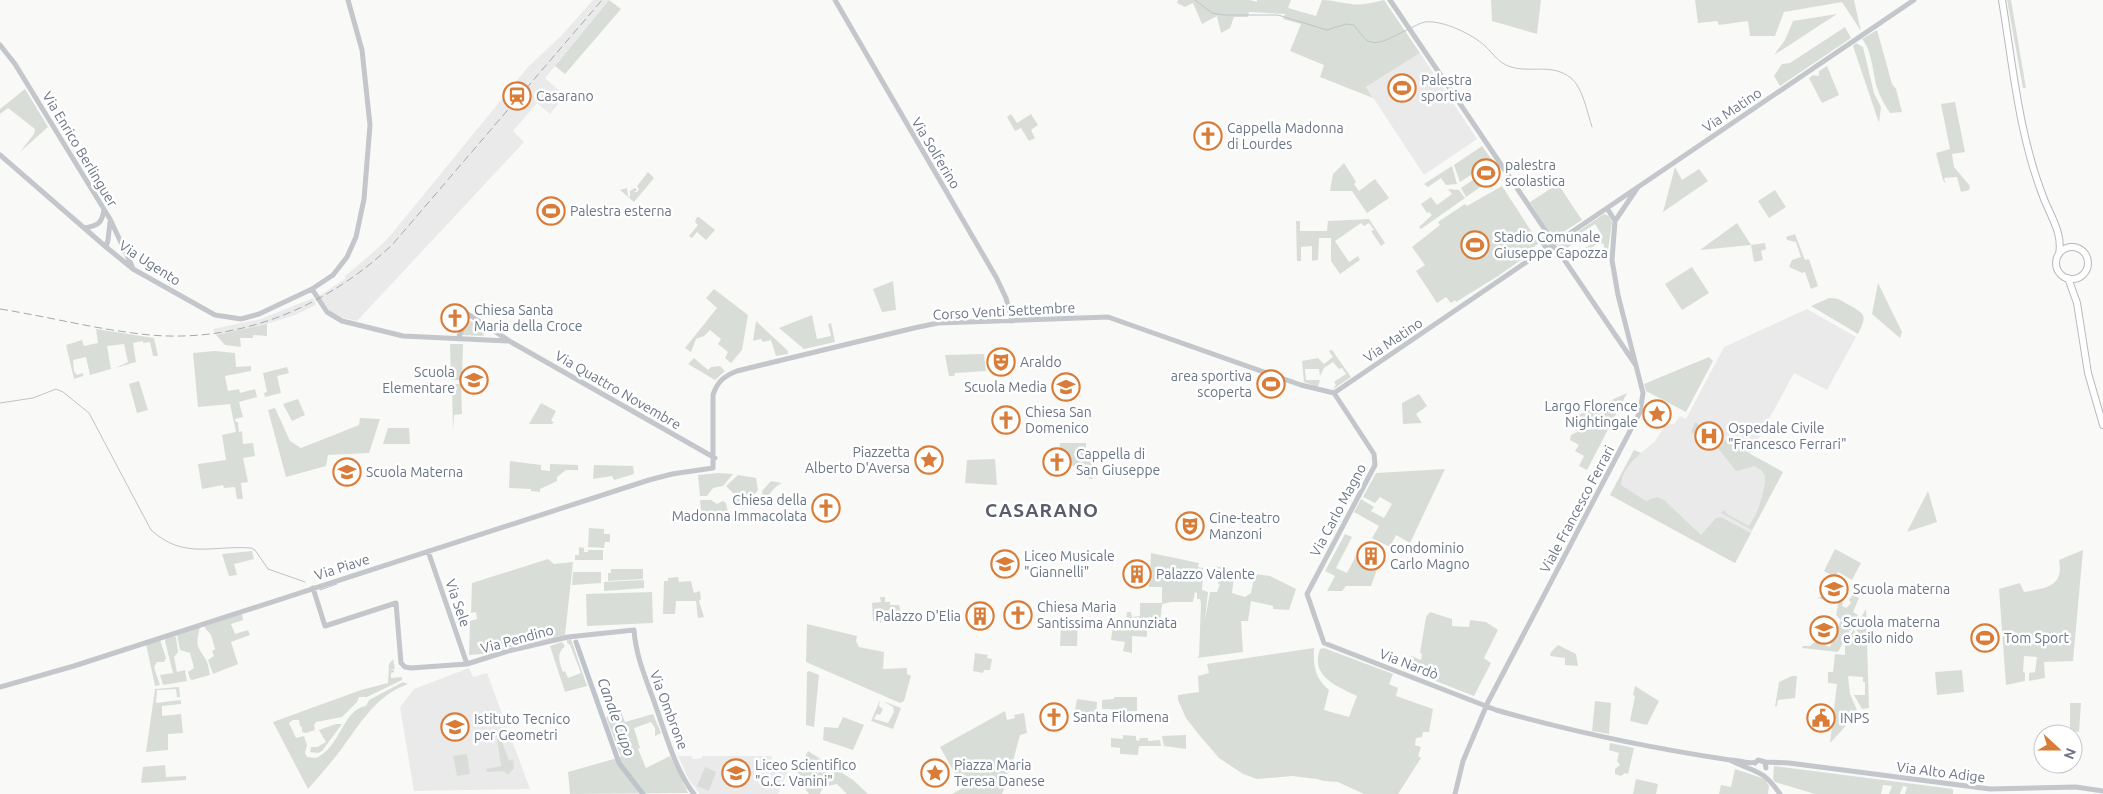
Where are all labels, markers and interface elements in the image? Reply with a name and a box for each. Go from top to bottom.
place label: Palestra sportiva [1421,72,1472,104]
sports icon: Palestra sportiva [1387,73,1417,103]
station icon: Casarano [502,81,532,111]
street label: Via Matino [1700,84,1764,136]
street label: Via Enrico Berlinguer [39,88,121,210]
place label: Casarano [536,88,594,104]
street label: Via Solferino [908,114,964,192]
place label: Cappella Madonna di Lourdes [1227,120,1344,152]
church icon: Cappella Madonna di Lourdes [1193,121,1223,151]
place label: palestra scolastica [1505,157,1565,189]
sports icon: palestra scolastica [1471,158,1501,188]
sports icon: Palestra esterna [536,196,566,226]
place label: Palestra esterna [570,203,672,219]
place label: Stadio Comunale Giuseppe Capozza [1494,229,1608,261]
sports icon: Stadio Comunale Giuseppe Capozza [1460,230,1490,260]
street label: Via Ugento [116,237,184,289]
street label: Corso Venti Settembre [932,299,1076,323]
place label: Chiesa Santa Maria della Croce [474,302,582,334]
church icon: Chiesa Santa Maria della Croce [440,303,470,333]
street label: Via Matino [1361,314,1425,366]
street label: Via Quattro Novembre [552,347,684,433]
theatre icon: Araldo [986,347,1016,377]
place label: Araldo [1020,354,1062,370]
place label: Scuola Elementare [382,364,455,396]
school or university icon: Scuola Elementare [459,365,489,395]
place label: area sportiva scoperta [1171,368,1252,400]
sports icon: area sportiva scoperta [1256,369,1286,399]
school or university icon: Scuola Media [1051,372,1081,402]
place label: Scuola Media [964,379,1047,395]
place label: Largo Florence Nightingale [1544,398,1638,430]
place icon: Largo Florence Nightingale [1642,399,1672,429]
place label: Chiesa San Domenico [1025,404,1092,436]
church icon: Chiesa San Domenico [991,405,1021,435]
place label: Ospedale Civile "Francesco Ferrari" [1728,420,1847,452]
hospital icon: Ospedale Civile "Francesco Ferrari" [1694,421,1724,451]
street label: Viale Francesco Ferrari [1537,443,1617,575]
place label: Piazzetta Alberto D'Aversa [805,444,910,476]
place icon: Piazzetta Alberto D'Aversa [914,445,944,475]
place label: Cappella di San Giuseppe [1076,446,1160,478]
church icon: Cappella di San Giuseppe [1042,447,1072,477]
school or university icon: Scuola Materna [332,457,362,487]
street label: Via Carlo Magno [1307,461,1369,559]
place label: Scuola Materna [366,464,463,480]
place label: Chiesa della Madonna Immacolata [672,492,807,524]
church icon: Chiesa della Madonna Immacolata [811,493,841,523]
district label: CASARANO [985,499,1099,521]
place label: Cine-teatro Manzoni [1209,510,1280,542]
theatre icon: Cine-teatro Manzoni [1175,511,1205,541]
place label: condominio Carlo Magno [1390,540,1470,572]
building icon: condominio Carlo Magno [1356,541,1386,571]
place label: Liceo Musicale "Giannelli" [1024,548,1115,580]
school or university icon: Liceo Musicale "Giannelli" [990,549,1020,579]
street label: Via Piave [313,551,371,583]
building icon: Palazzo Valente [1122,559,1152,589]
place label: Palazzo Valente [1156,566,1255,582]
school or university icon: Scuola materna [1819,574,1849,604]
street label: Via Sele [442,577,474,629]
place label: Scuola materna [1853,581,1950,597]
place label: Chiesa Maria Santissima Annunziata [1037,599,1177,631]
church icon: Chiesa Maria Santissima Annunziata [1003,600,1033,630]
building icon: Palazzo D'Elia [965,601,995,631]
place label: Palazzo D'Elia [875,608,961,624]
place label: Scuola materna e asilo nido [1843,614,1940,646]
school or university icon: Scuola materna e asilo nido [1809,615,1839,645]
street label: Via Pendino [479,622,555,656]
sports icon: Tom Sport [1970,623,2000,653]
place label: Tom Sport [2004,630,2070,646]
street label: Via Nardò [1377,645,1441,683]
street label: Via Ombrone [647,668,691,752]
water label: Canale Cupo [594,675,639,758]
church icon: Santa Filomena [1039,702,1069,732]
public building icon: INPS [1806,703,1836,733]
place label: Santa Filomena [1073,709,1169,725]
place label: INPS [1840,710,1869,726]
place label: Istituto Tecnico per Geometri [474,711,570,743]
school or university icon: Istituto Tecnico per Geometri [440,712,470,742]
north arrow [2033,724,2083,774]
text: N [2061,746,2079,761]
place label: Liceo Scientifico "G.C. Vanini" [755,757,856,789]
place label: Piazza Maria Teresa Danese [954,757,1045,789]
school or university icon: Liceo Scientifico "G.C. Vanini" [721,758,751,788]
place icon: Piazza Maria Teresa Danese [920,758,950,788]
street label: Via Alto Adige [1896,759,1986,785]

